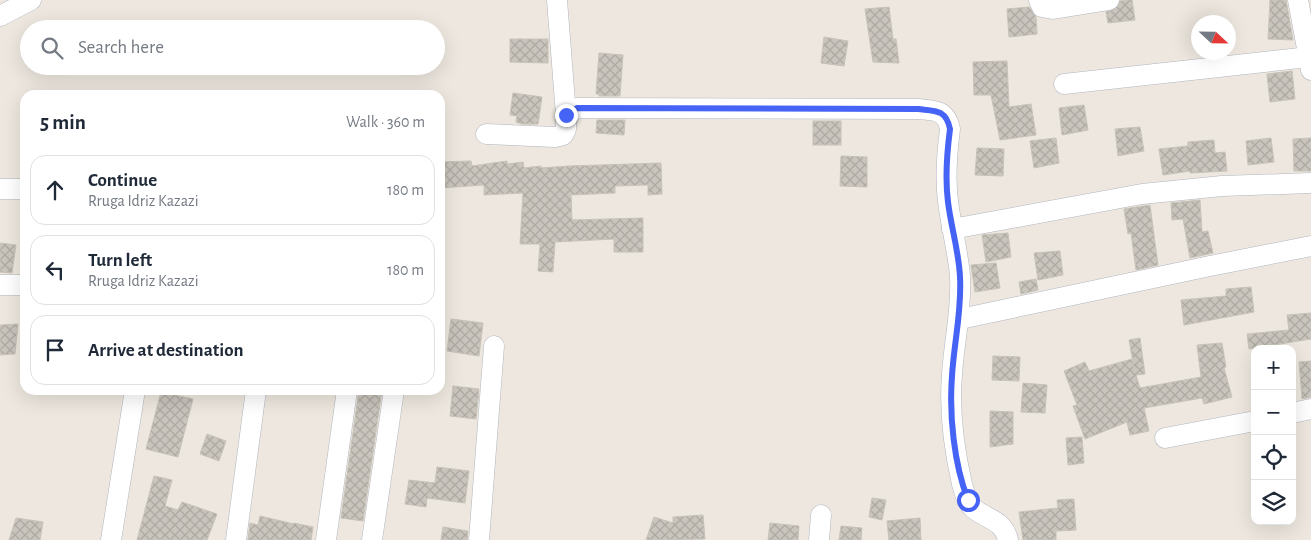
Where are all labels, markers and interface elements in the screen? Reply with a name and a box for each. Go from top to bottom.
north arrow [1191,15,1236,60]
search box [20,20,445,75]
icon: search [38,34,66,62]
text: Search here [78,38,164,57]
route end [555,104,578,127]
text: 5 min [40,112,86,133]
text: Walk · 360 m [346,114,425,130]
text: Continue [88,171,157,190]
icon: ahead [41,176,69,204]
text: 180 m [387,182,424,198]
text: Rruga Idriz Kazazi [88,193,199,209]
text: Turn left [88,251,152,270]
icon: left [41,256,69,284]
text: 180 m [387,262,424,278]
text: Rruga Idriz Kazazi [88,273,199,289]
icon: arrive [41,336,69,364]
text: Arrive at destination [88,341,244,360]
map controls [1251,345,1296,525]
button: + [1251,345,1296,390]
button: − [1251,390,1296,435]
button: locate [1251,435,1296,480]
button: layers [1251,480,1296,525]
route start [957,489,980,512]

